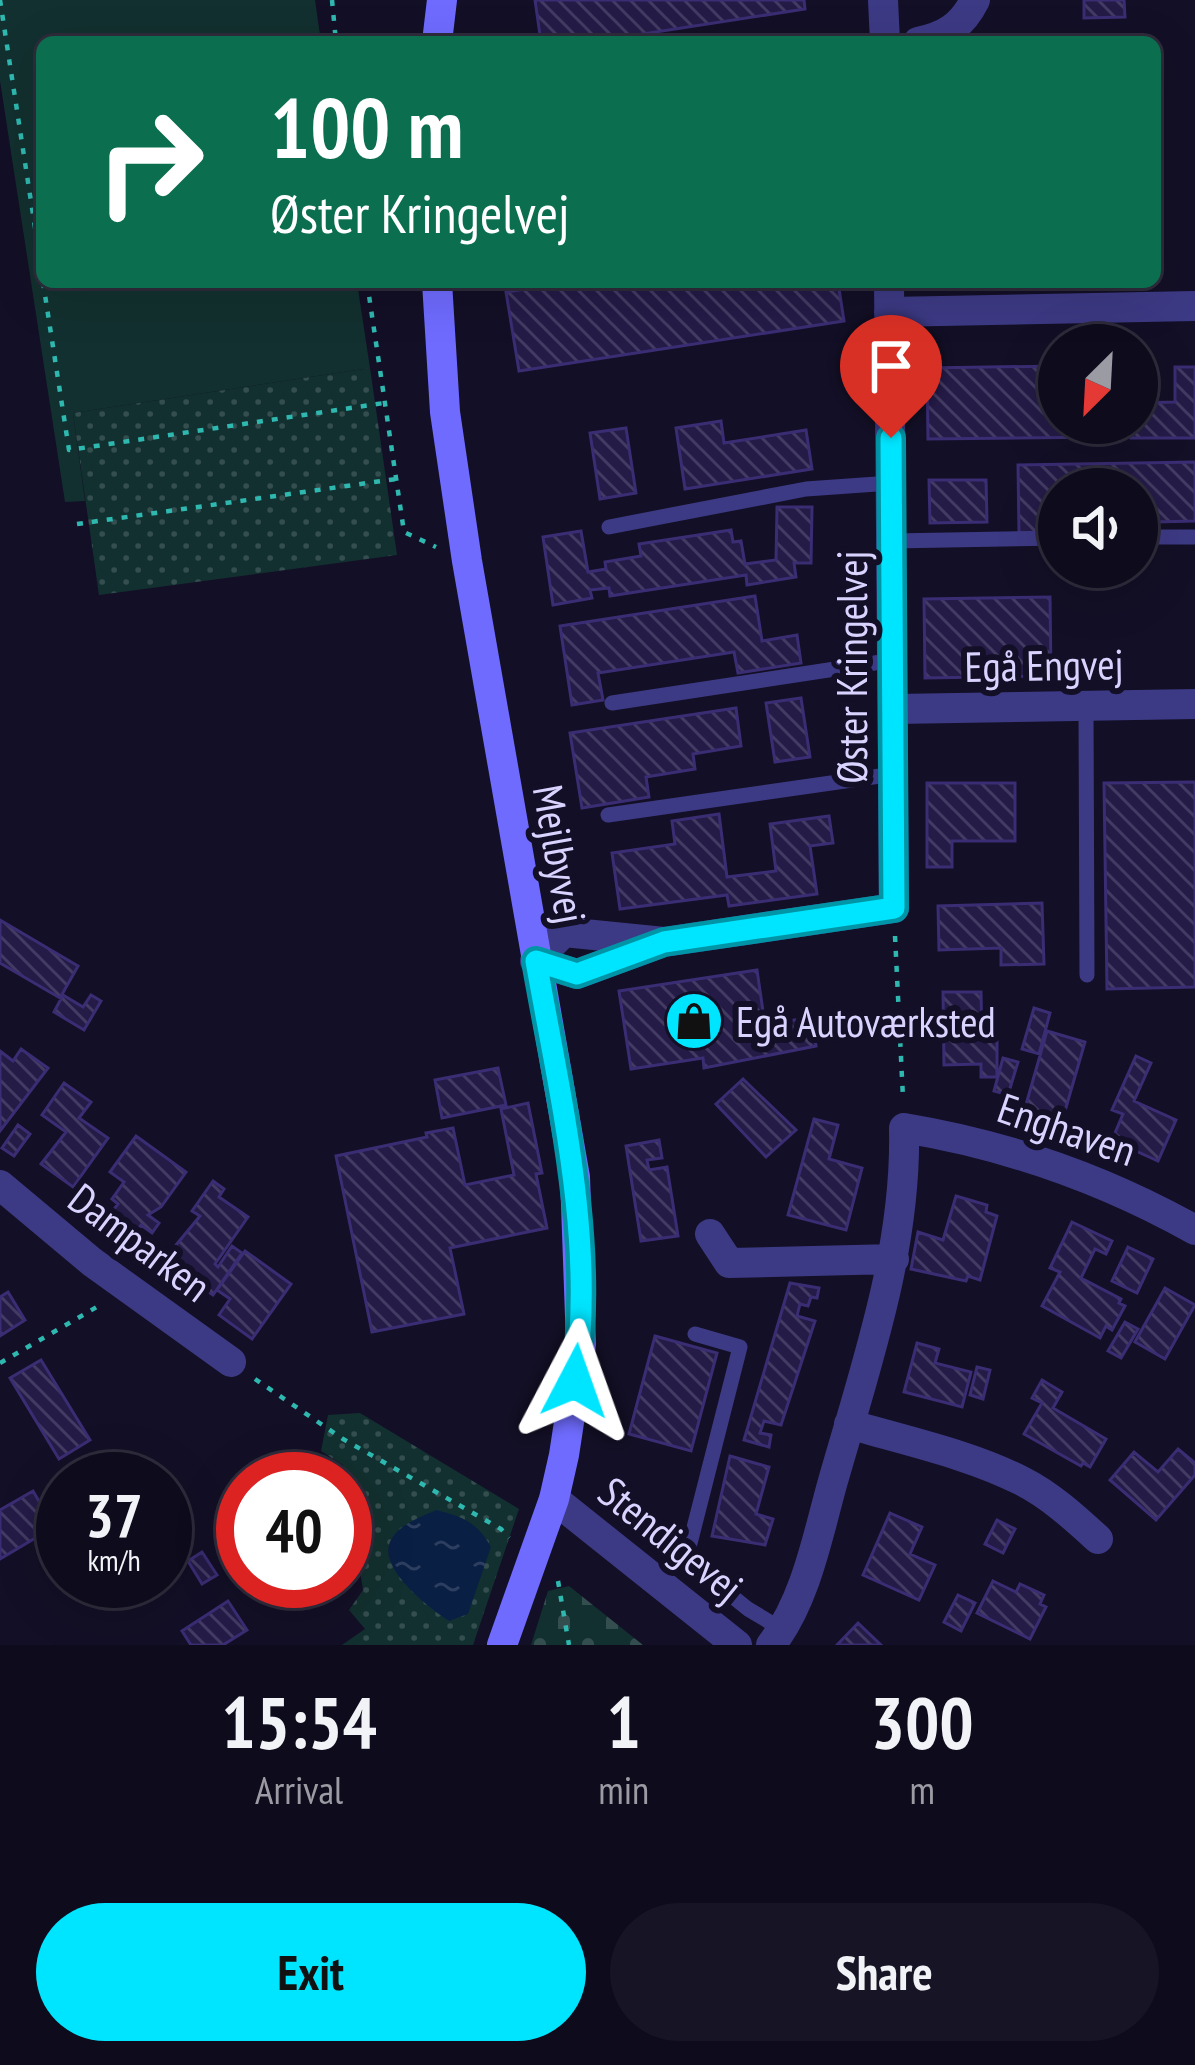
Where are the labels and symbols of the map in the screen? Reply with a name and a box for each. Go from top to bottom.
pin [840,315,942,438]
north arrow [1038,324,1158,444]
street label: Øster Kringelvej [824,550,879,784]
street label: Egå Engvej [964,636,1124,694]
street label: Mejlbyvej [521,780,599,928]
shop icon: Egå Autoværksted [663,990,725,1052]
place label: Egå Autoværksted [736,994,996,1049]
street label: Enghaven [991,1080,1143,1178]
street label: Damparken [58,1171,222,1313]
position arrow [512,1318,638,1444]
speed limit sign: 40 [216,1452,372,1608]
street label: Stendigevej [588,1464,754,1614]

